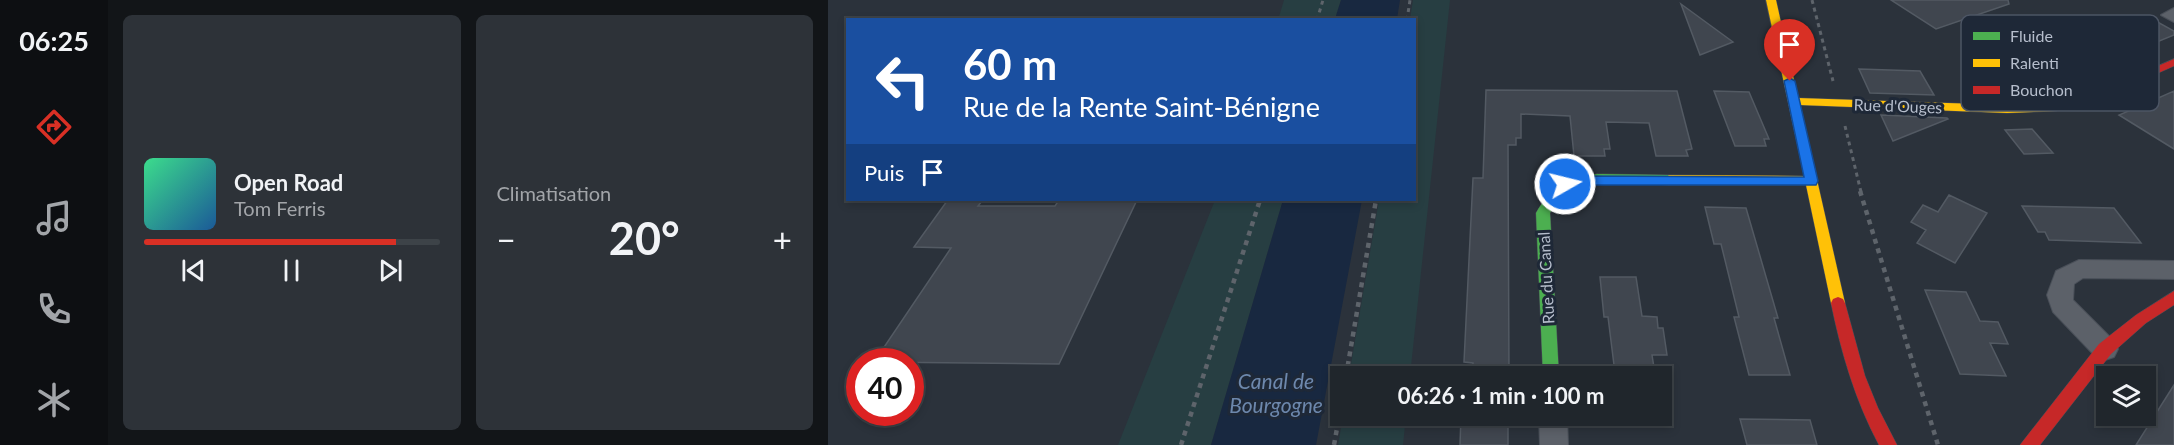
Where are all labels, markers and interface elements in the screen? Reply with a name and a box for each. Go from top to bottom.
legend [1961,15,2159,111]
pin [1764,19,1815,81]
text: 06:25 [19,24,89,57]
text: Fluide [2010,26,2053,45]
icon: arrive [1773,28,1806,61]
text: 60 m [963,39,1057,89]
icon: left [864,42,942,120]
text: Ralenti [2010,53,2059,72]
text: Bouchon [2010,80,2073,99]
text: Rue de la Rente Saint-Bénigne [963,90,1320,123]
street label: Rue d'Ouges [1853,94,1943,117]
icon: directions [33,106,75,148]
position arrow [1533,152,1597,216]
icon: arrive [916,156,949,189]
text: Puis [864,159,904,186]
text: Open Road [234,169,343,196]
text: Climatisation [497,181,611,205]
text: Tom Ferris [234,196,325,220]
icon: music [33,197,75,239]
text: 20° [609,211,680,265]
text: − [497,219,516,259]
text: + [773,219,792,259]
street label: Rue du Canal [1534,231,1557,325]
icon: previous [177,254,210,287]
icon: pause [275,254,308,287]
icon: next [374,254,407,287]
icon: phone [33,288,75,330]
speed limit sign: 40 [846,348,924,426]
map controls [2096,366,2156,426]
button: layers [2096,366,2156,426]
water label: Canal de Bourgogne [1229,368,1323,417]
icon: climate [33,379,75,421]
text: 06:26 · 1 min · 100 m [1398,382,1604,409]

